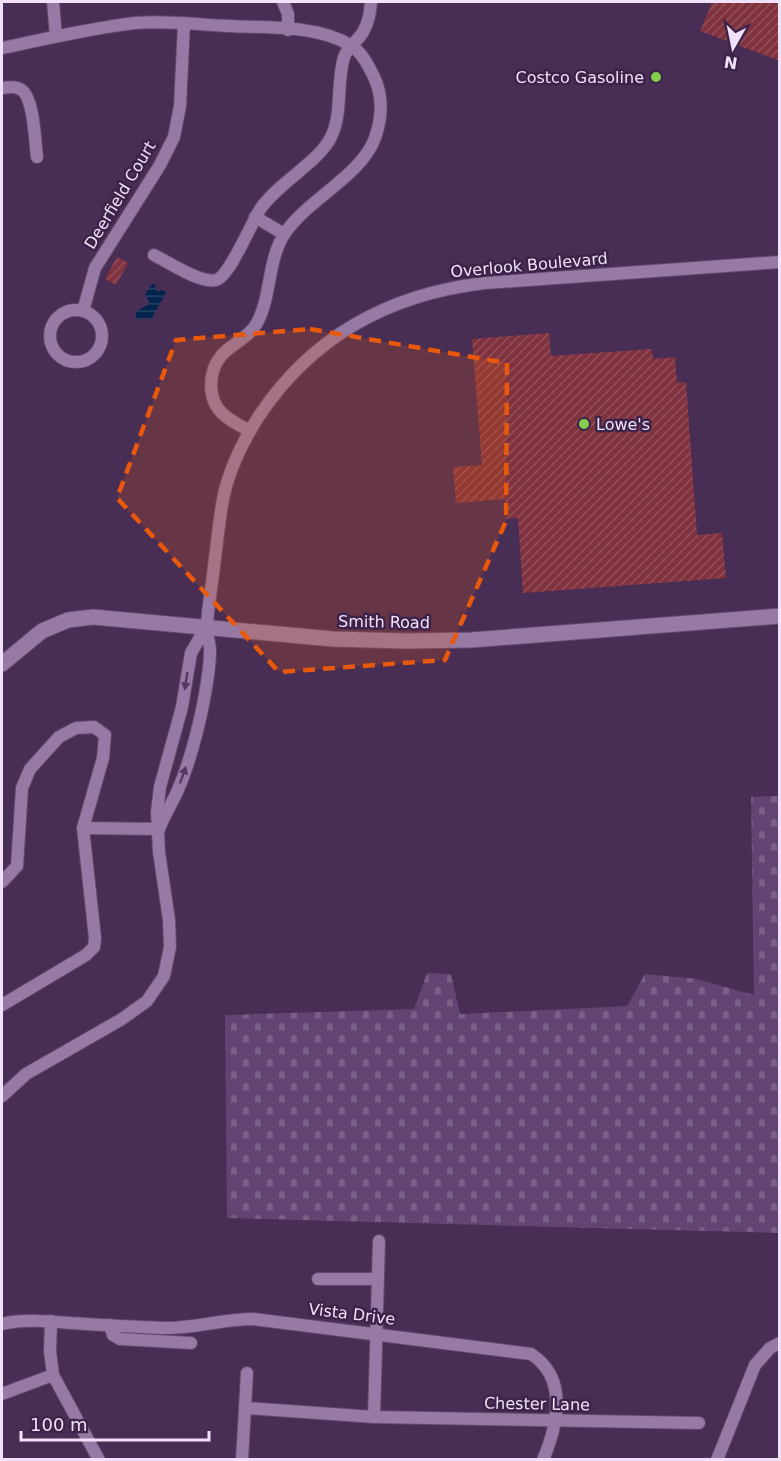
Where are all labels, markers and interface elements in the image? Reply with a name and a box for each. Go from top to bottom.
north arrow [703,18,763,78]
text: N [723,52,739,73]
place label: Costco Gasoline [516,68,644,87]
marker: Costco Gasoline [649,70,663,84]
street label: Deerfield Court [80,138,160,252]
street label: Overlook Boulevard [450,249,608,281]
place label: Lowe's [596,415,650,434]
marker: Lowe's [577,417,591,431]
street label: Smith Road [338,612,430,632]
one-way arrow [182,672,191,691]
one-way arrow [178,766,188,784]
street label: Vista Drive [308,1299,396,1329]
street label: Chester Lane [484,1394,590,1414]
scale bar [21,1404,208,1442]
text: 100 m [30,1414,88,1435]

